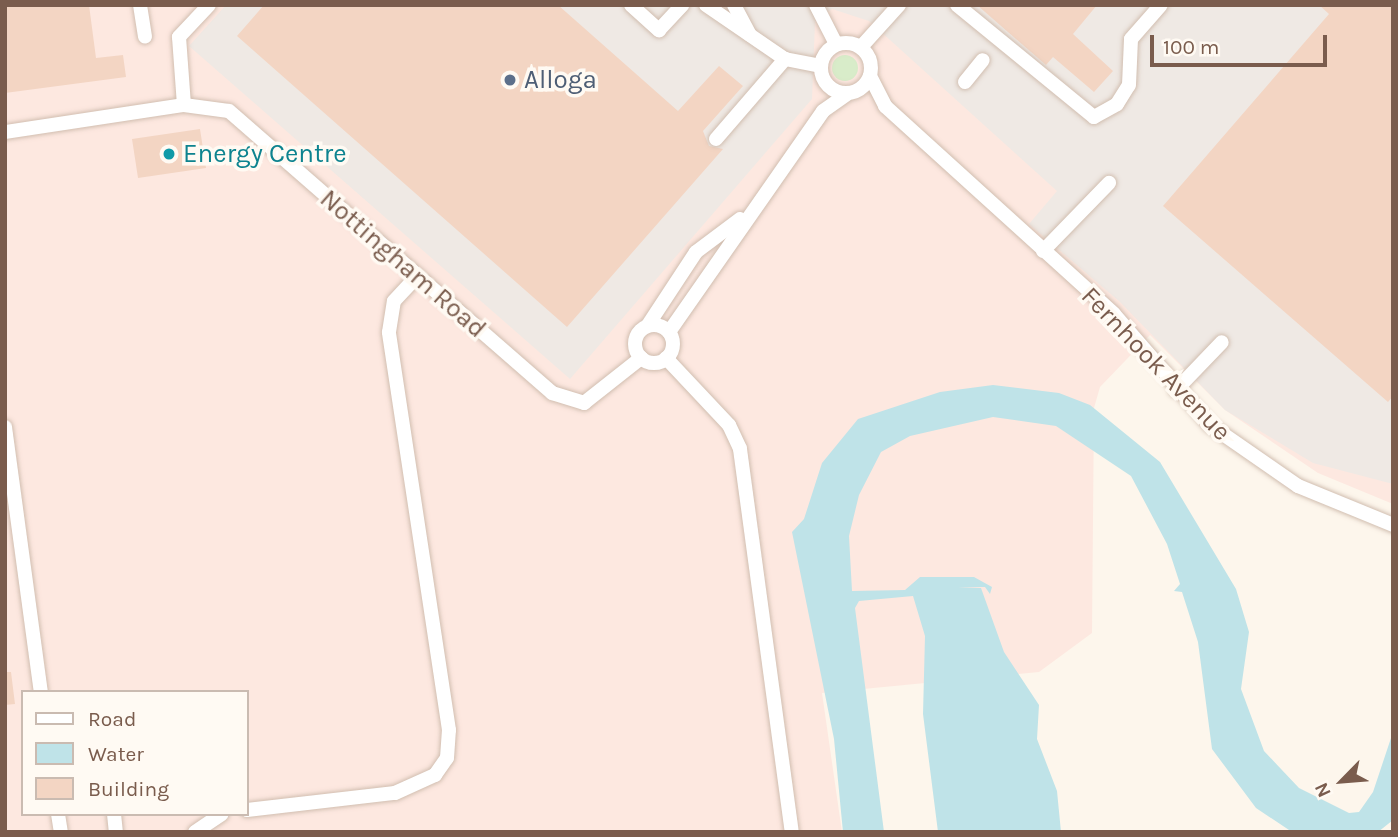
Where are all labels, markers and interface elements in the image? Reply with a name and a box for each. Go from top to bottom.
scale bar [1153,21,1330,65]
text: 100 m [1163,35,1220,59]
place label: Alloga [524,64,597,96]
marker: Alloga [502,72,518,88]
place label: Energy Centre [183,138,347,170]
marker: Energy Centre [161,146,177,162]
street label: Nottingham Road [314,183,492,345]
street label: Fernhook Avenue [1075,281,1237,447]
legend [21,690,248,816]
text: Road [88,707,136,731]
text: Water [88,742,144,766]
north arrow [1307,746,1377,816]
text: Building [88,777,169,801]
text: N [1310,779,1336,801]

